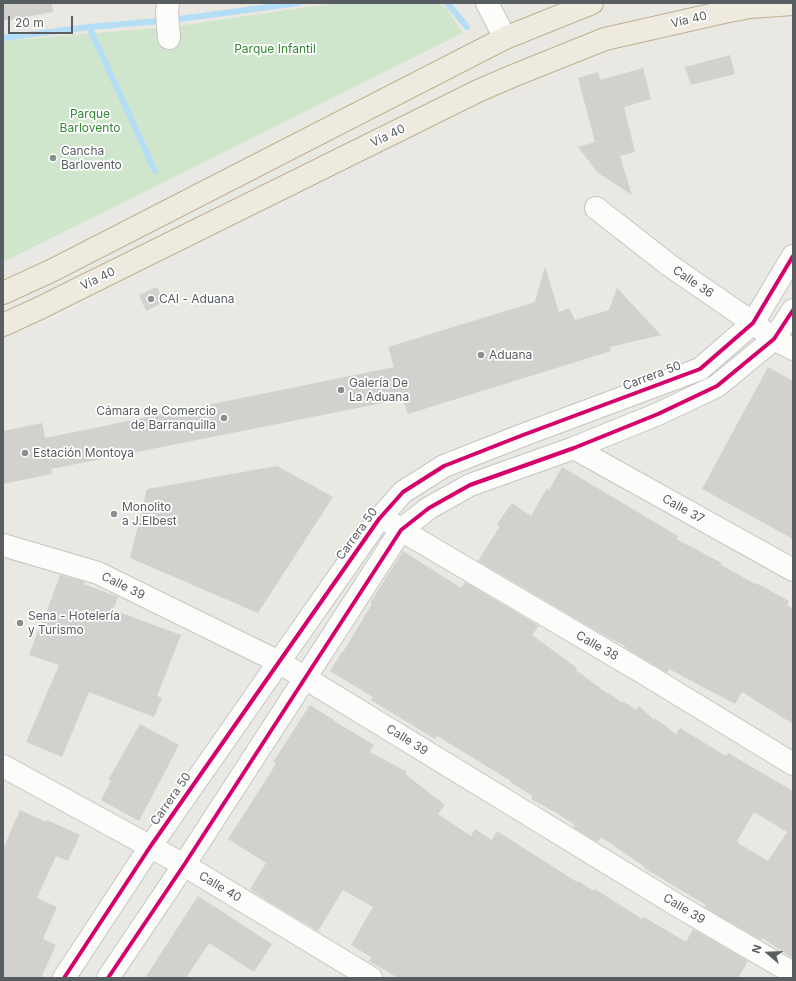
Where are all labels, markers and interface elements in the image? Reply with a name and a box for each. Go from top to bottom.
scale bar [10,8,75,34]
street label: Vía 40 [670,9,708,31]
text: 20 m [15,15,44,30]
park label: Parque Infantil [234,42,316,56]
park label: Parque Barlovento [60,107,120,135]
street label: Vía 40 [368,122,408,150]
place label: Cancha Barlovento [61,144,122,172]
marker: Cancha Barlovento [48,153,58,163]
street label: Calle 36 [670,263,716,301]
street label: Vía 40 [78,265,118,293]
place label: CAI - Aduana [159,292,235,306]
marker: CAI - Aduana [146,294,156,304]
place label: Aduana [489,348,532,362]
marker: Aduana [476,350,486,360]
street label: Carrera 50 [621,358,683,394]
place label: Galería De La Aduana [349,376,409,404]
marker: Galería De La Aduana [336,385,346,395]
place label: Cámara de Comercio de Barranquilla [96,404,216,432]
marker: Cámara de Comercio de Barranquilla [219,413,229,423]
place label: Estación Montoya [33,446,134,460]
marker: Estación Montoya [20,448,30,458]
street label: Calle 37 [659,492,707,526]
place label: Monolito a J.Elbest [122,500,177,528]
street label: Carrera 50 [333,505,381,563]
marker: Monolito a J.Elbest [109,509,119,519]
street label: Calle 39 [99,569,147,603]
place label: Sena - Hotelería y Turismo [28,609,120,637]
marker: Sena - Hotelería y Turismo [15,618,25,628]
street label: Calle 38 [573,628,621,664]
street label: Calle 39 [383,722,431,758]
street label: Carrera 50 [148,770,194,828]
street label: Calle 40 [196,869,244,905]
street label: Calle 39 [660,891,708,927]
north arrow [748,933,788,973]
text: N [749,943,765,955]

